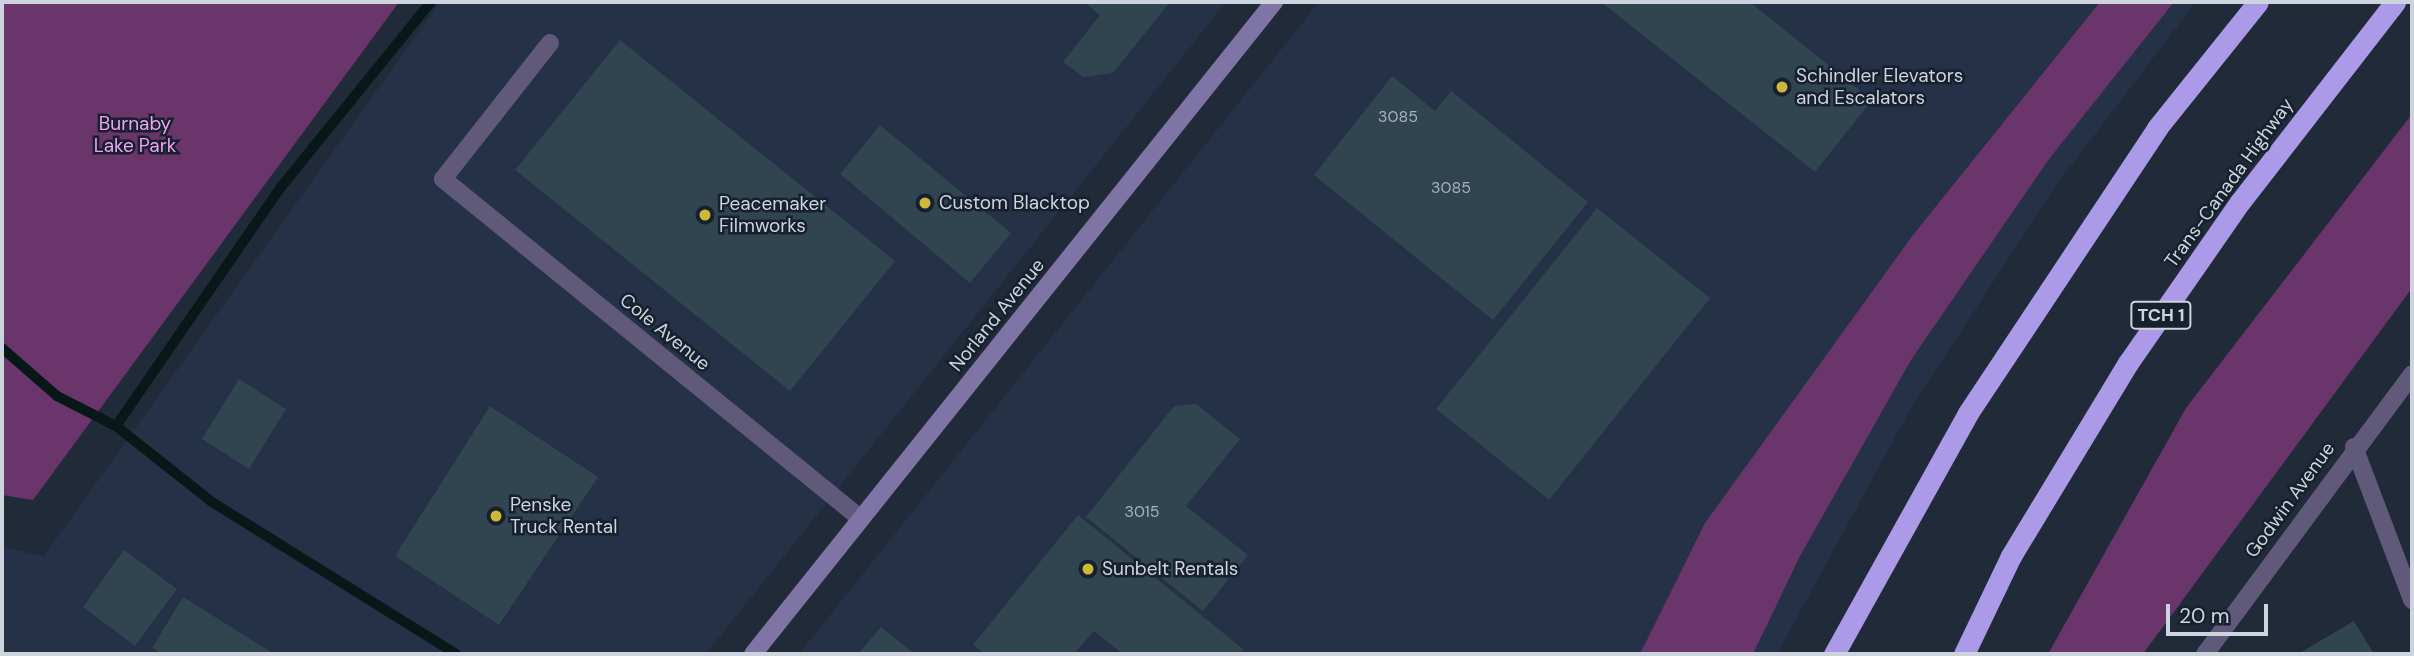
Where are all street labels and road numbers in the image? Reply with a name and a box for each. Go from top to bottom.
street label: Trans-Canada Highway [2160,94,2298,272]
street label: Norland Avenue [945,254,1049,376]
street label: Cole Avenue [615,289,715,375]
road number: TCH 1 [2130,300,2192,330]
street label: Godwin Avenue [2240,438,2340,562]

